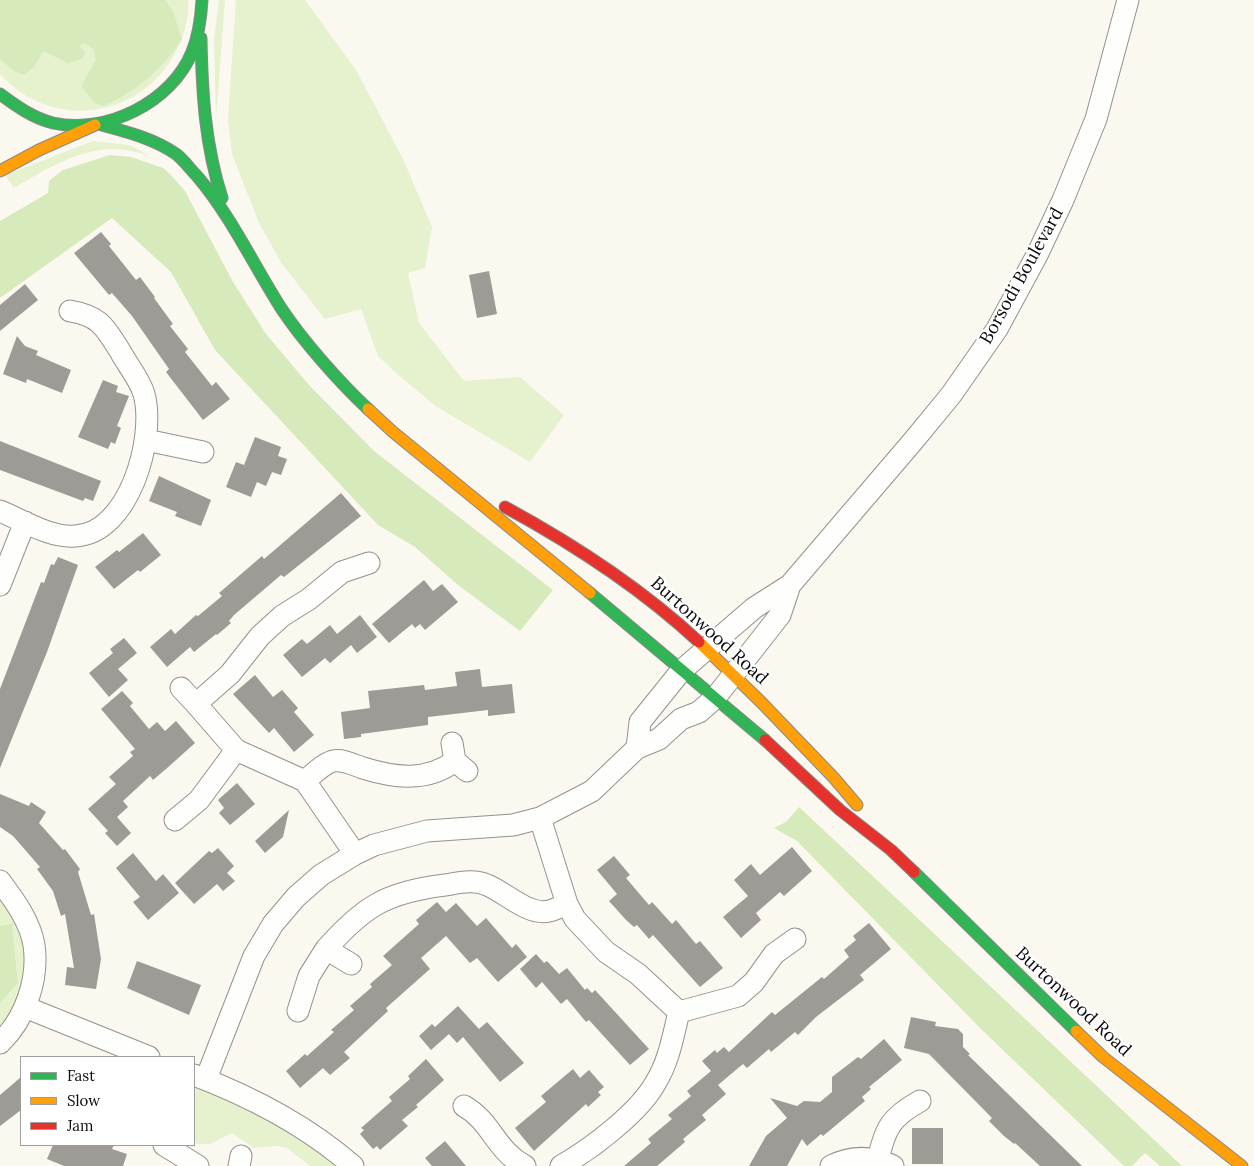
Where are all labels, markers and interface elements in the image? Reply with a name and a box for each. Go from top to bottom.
street label: Borsodi Boulevard [976,204,1068,348]
street label: Burtonwood Road [646,573,772,689]
street label: Burtonwood Road [1011,943,1135,1061]
legend [20,1056,195,1146]
text: Fast [67,1066,95,1085]
text: Slow [67,1091,100,1110]
text: Jam [67,1116,94,1135]

